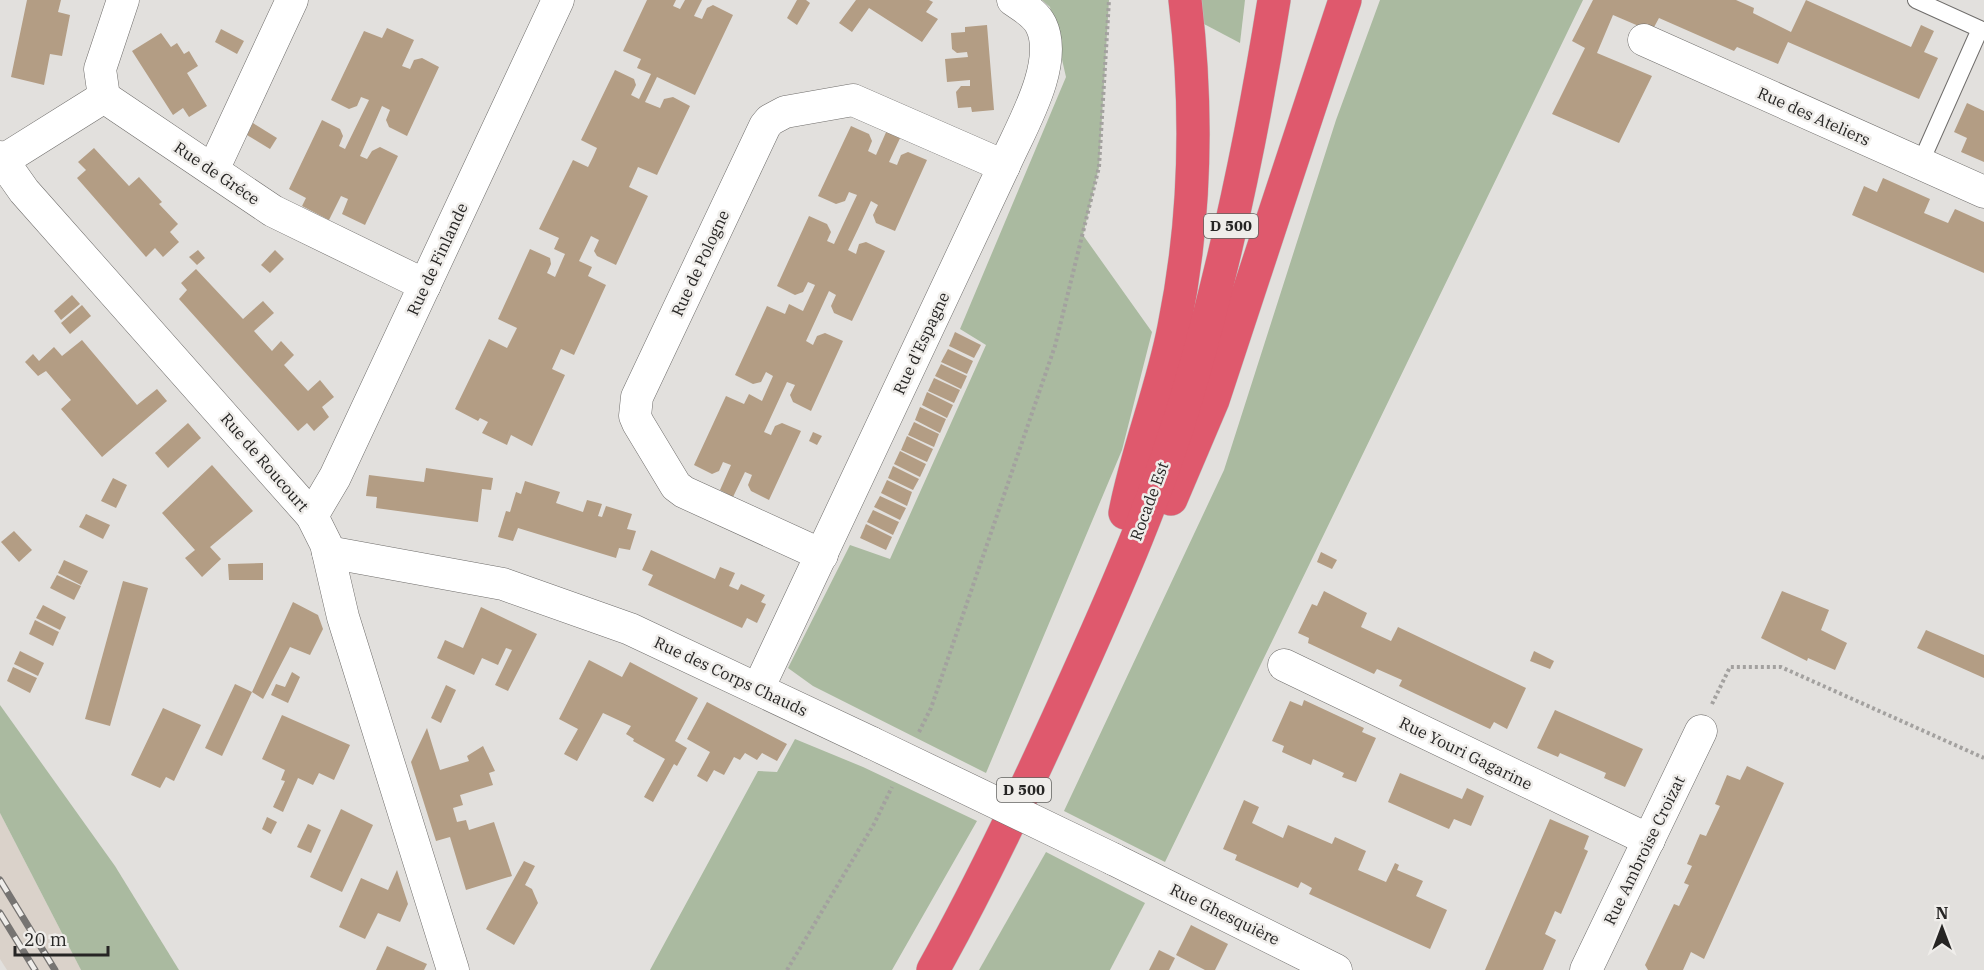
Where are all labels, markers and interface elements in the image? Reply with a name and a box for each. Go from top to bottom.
street label: Rue des Ateliers [1755,82,1873,150]
street label: Rue de Gréce [170,137,264,209]
street label: Rue de Finlande [402,200,472,318]
street label: Rue de Pologne [667,207,733,319]
road number: D 500 [1204,214,1258,238]
street label: Rue d'Espagne [889,289,953,397]
street label: Rue de Roucourt [217,409,314,516]
street label: Rocade Est [1126,459,1173,543]
street label: Rue des Corps Chauds [651,632,811,720]
street label: Rue Youri Gagarine [1396,712,1536,794]
street label: Rue Ambroise Croizat [1599,772,1689,928]
road number: D 500 [997,778,1051,802]
street label: Rue Ghesquière [1167,879,1283,949]
north arrow [1912,898,1972,958]
text: N [1936,903,1948,923]
scale bar [15,919,108,957]
text: 20 m [24,928,67,951]

